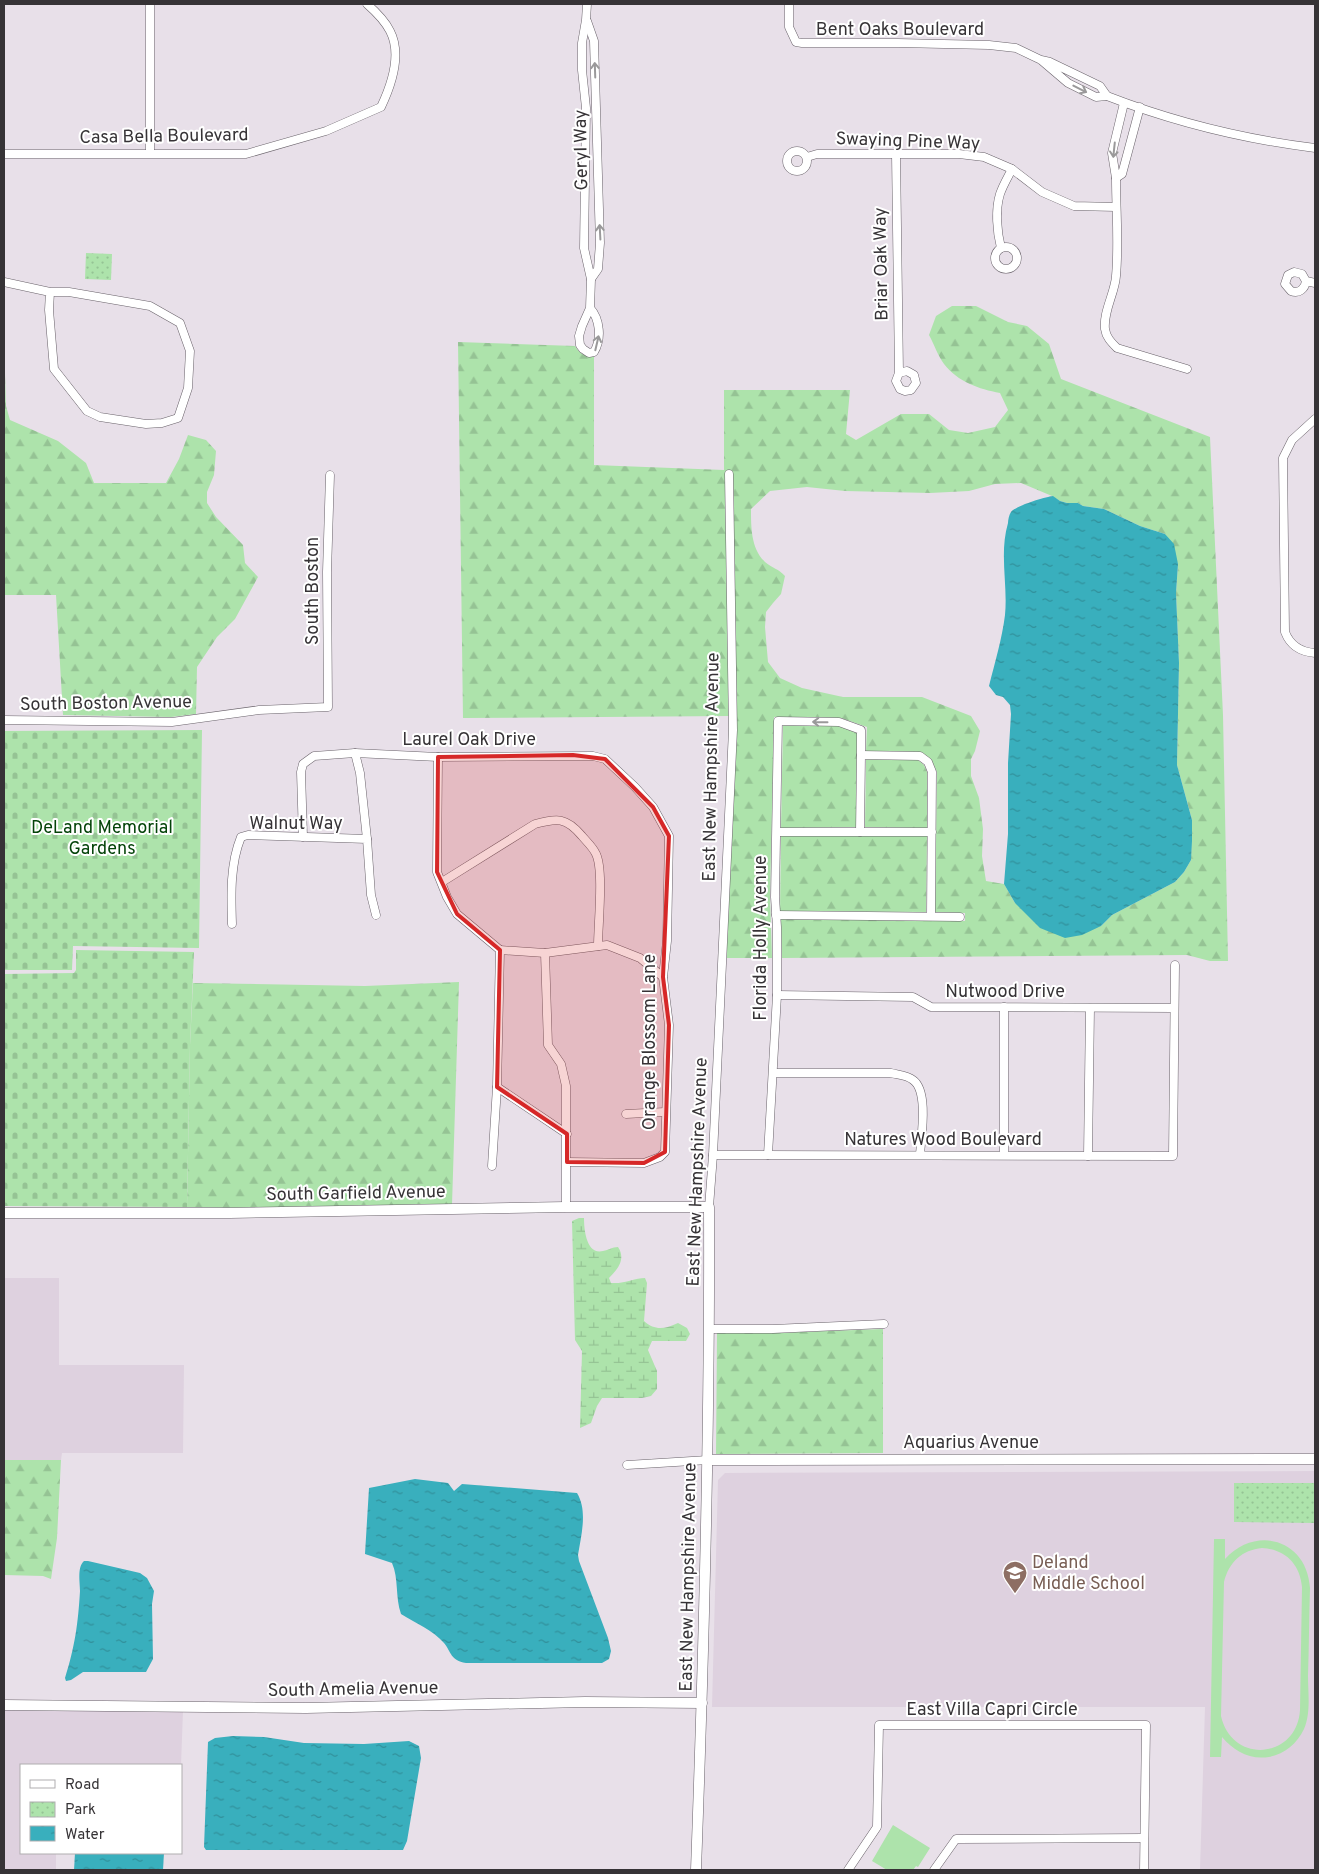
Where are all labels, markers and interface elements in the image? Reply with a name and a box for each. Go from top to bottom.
street label: Bent Oaks Boulevard [816,19,984,42]
one-way arrow [590,62,600,78]
one-way arrow [1073,84,1088,94]
street label: Geryl Way [570,109,594,191]
street label: Casa Bella Boulevard [79,124,249,150]
street label: Swaying Pine Way [835,128,981,156]
one-way arrow [1109,142,1119,158]
street label: Briar Oak Way [870,207,894,321]
one-way arrow [595,224,604,240]
one-way arrow [593,335,602,351]
street label: South Boston [302,537,325,645]
street label: East New Hampshire Avenue [699,652,725,882]
street label: South Boston Avenue [20,691,192,717]
one-way arrow [813,717,829,727]
street label: Laurel Oak Drive [402,729,536,752]
street label: Walnut Way [249,813,343,836]
park label: DeLand Memorial Gardens [31,817,173,861]
street label: Florida Holly Avenue [750,855,773,1021]
street label: Orange Blossom Lane [639,954,662,1130]
street label: Nutwood Drive [945,981,1065,1004]
street label: East New Hampshire Avenue [683,1057,713,1287]
street label: Natures Wood Boulevard [844,1129,1042,1152]
street label: South Garfield Avenue [266,1181,446,1207]
street label: Aquarius Avenue [903,1432,1039,1455]
street label: East New Hampshire Avenue [676,1462,702,1692]
place label: Deland Middle School [1032,1552,1145,1596]
school or university icon: Deland Middle School [1002,1560,1028,1594]
street label: South Amelia Avenue [268,1677,438,1703]
street label: East Villa Capri Circle [906,1699,1078,1722]
legend [20,1764,182,1854]
text: Road [65,1776,100,1795]
text: Park [65,1801,96,1820]
text: Water [65,1826,105,1845]

